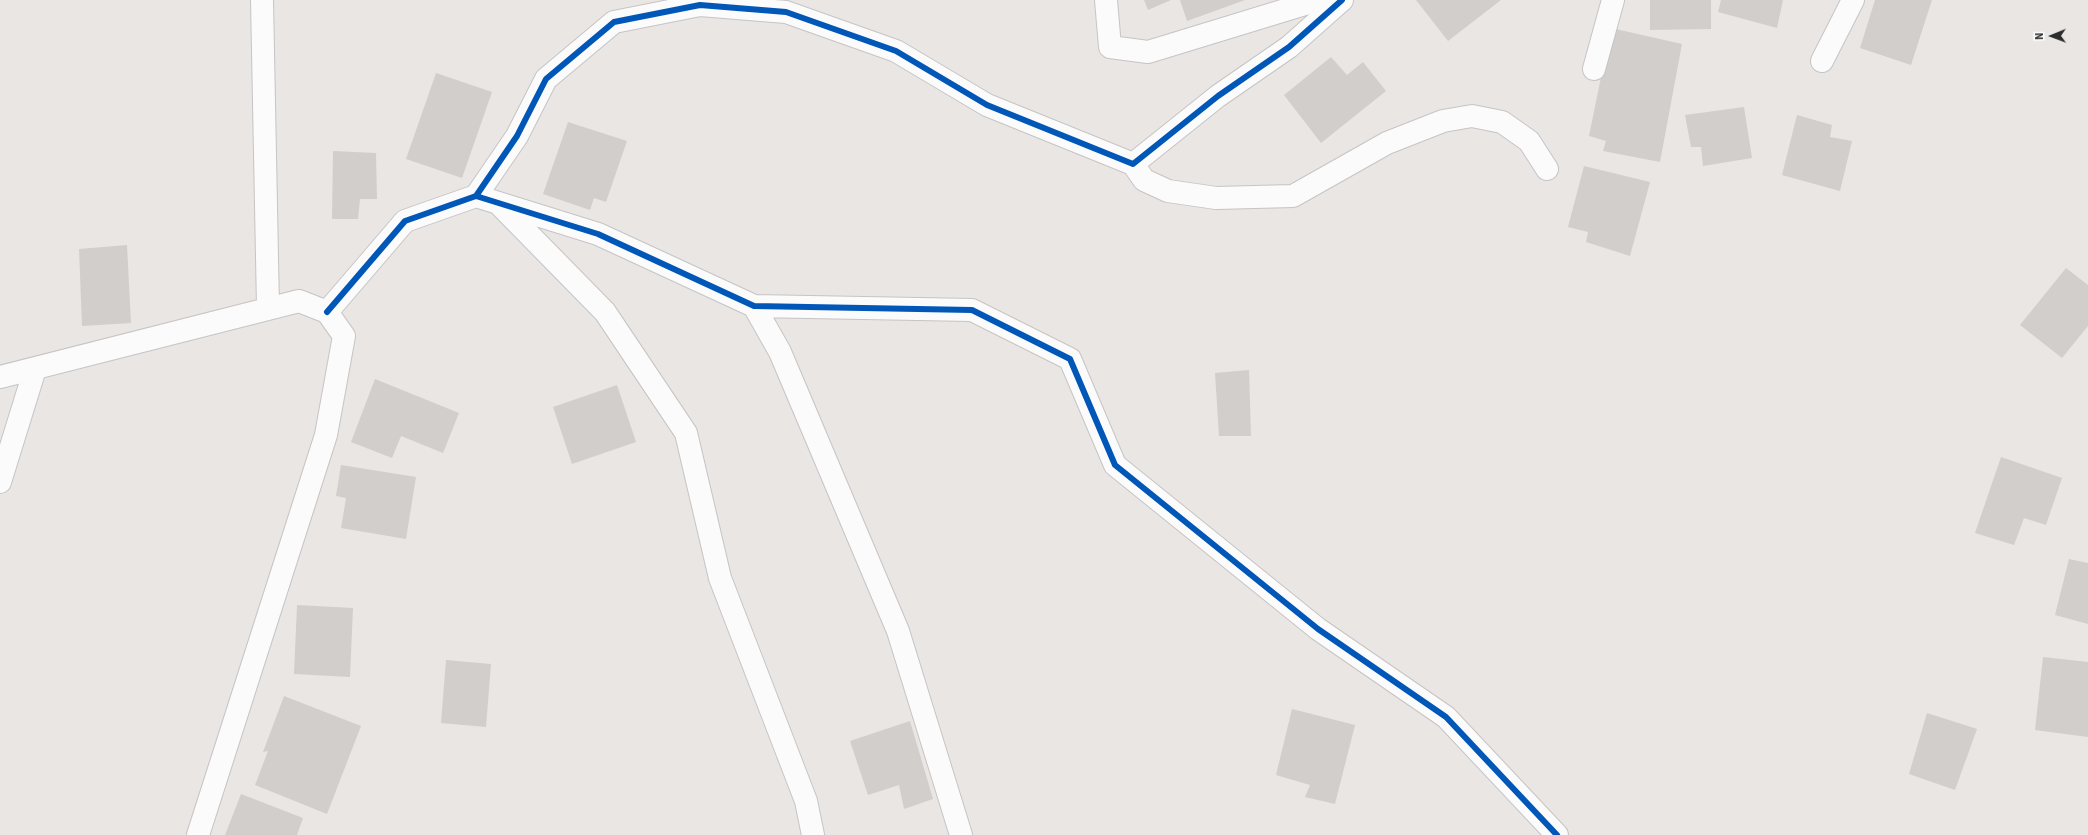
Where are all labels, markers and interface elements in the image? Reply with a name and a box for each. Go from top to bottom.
north arrow [2032,16,2072,56]
text: N [2032,32,2047,40]

